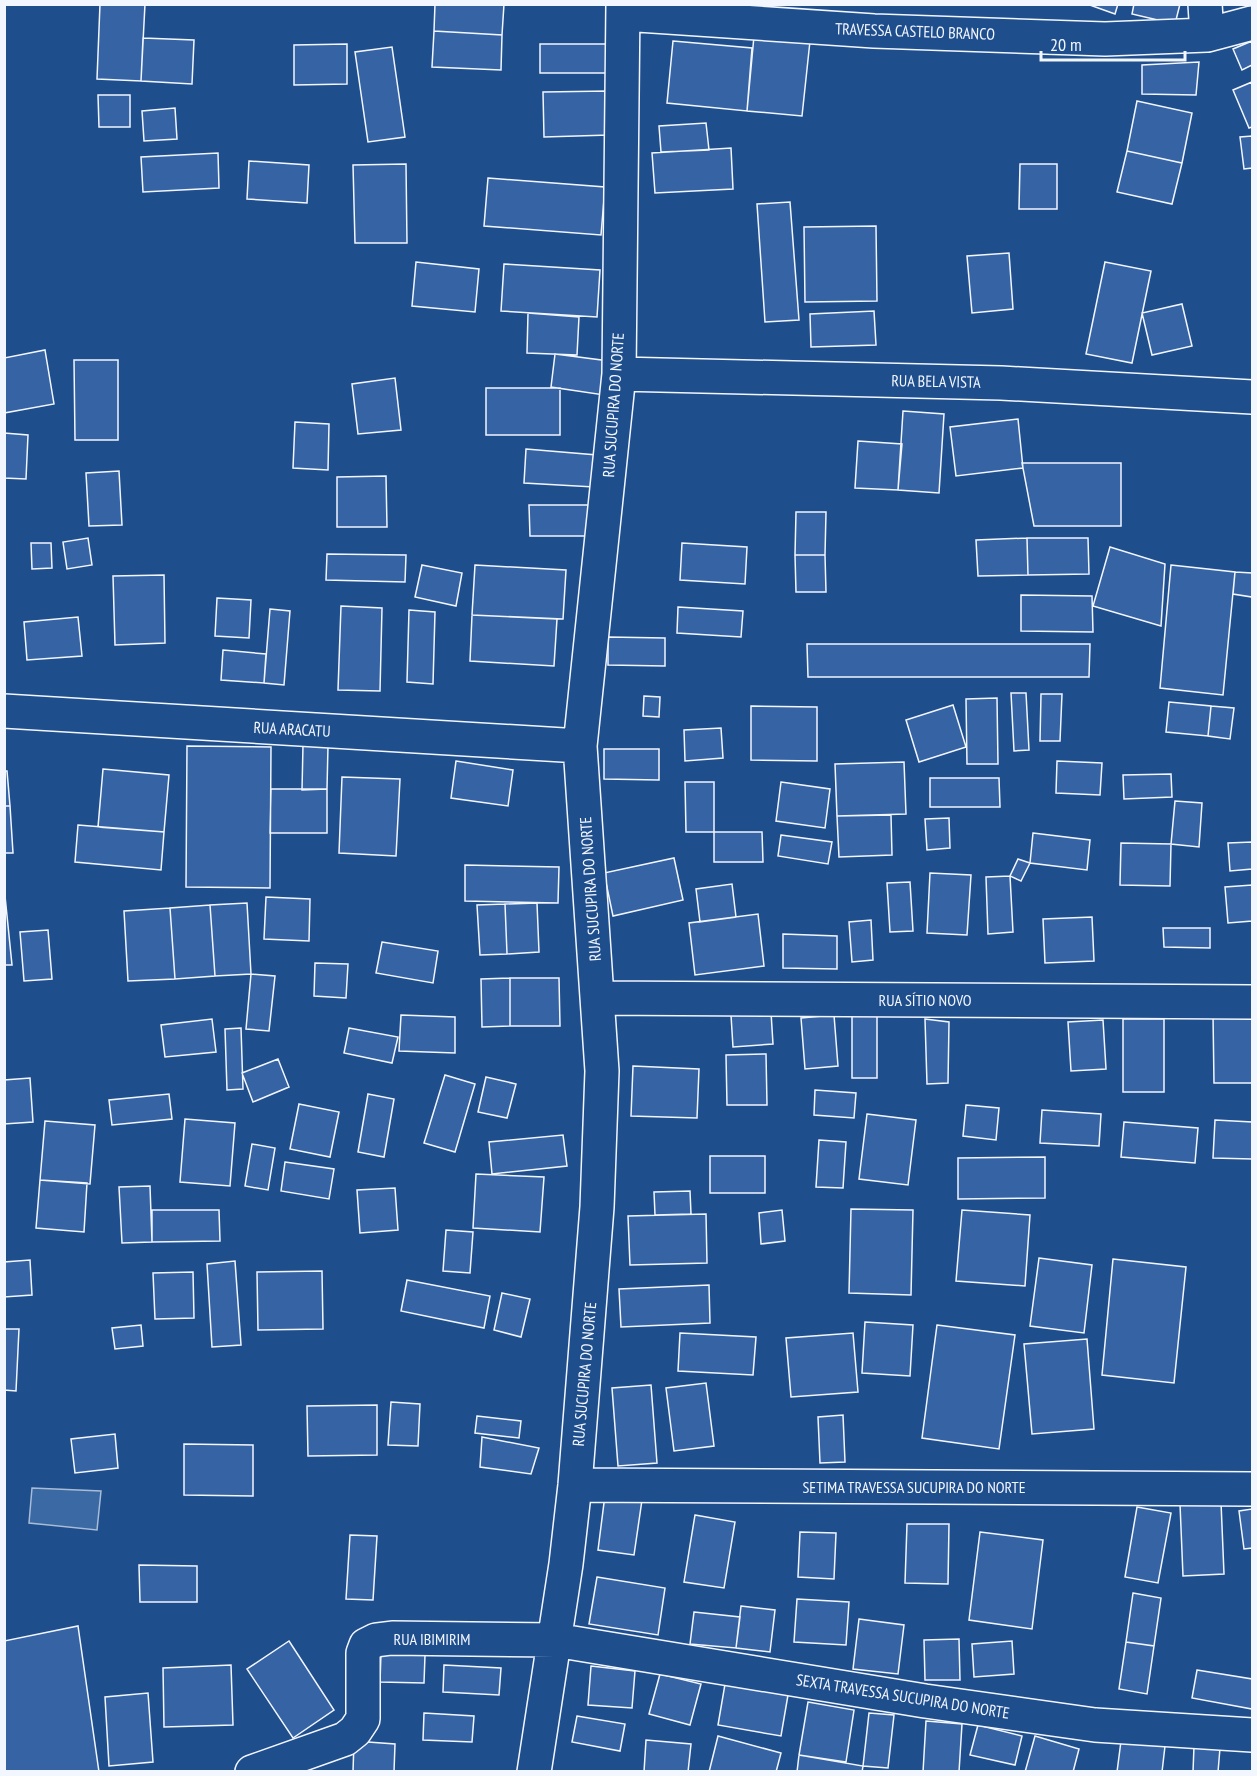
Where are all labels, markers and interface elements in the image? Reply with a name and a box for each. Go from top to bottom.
street label: TRAVESSA CASTELO BRANCO [835,18,995,44]
scale bar [1041,24,1185,62]
text: 20 m [1050,33,1082,56]
street label: RUA SUCUPIRA DO NORTE [598,332,628,478]
street label: RUA BELA VISTA [891,370,981,392]
street label: RUA ARACATU [253,717,331,741]
street label: RUA SUCUPIRA DO NORTE [575,816,605,962]
street label: RUA SÍTIO NOVO [879,990,972,1010]
street label: RUA SUCUPIRA DO NORTE [568,1301,600,1447]
street label: SETIMA TRAVESSA SUCUPIRA DO NORTE [802,1477,1026,1497]
street label: RUA IBIMIRIM [394,1629,470,1649]
street label: SEXTA TRAVESSA SUCUPIRA DO NORTE [795,1669,1011,1723]

